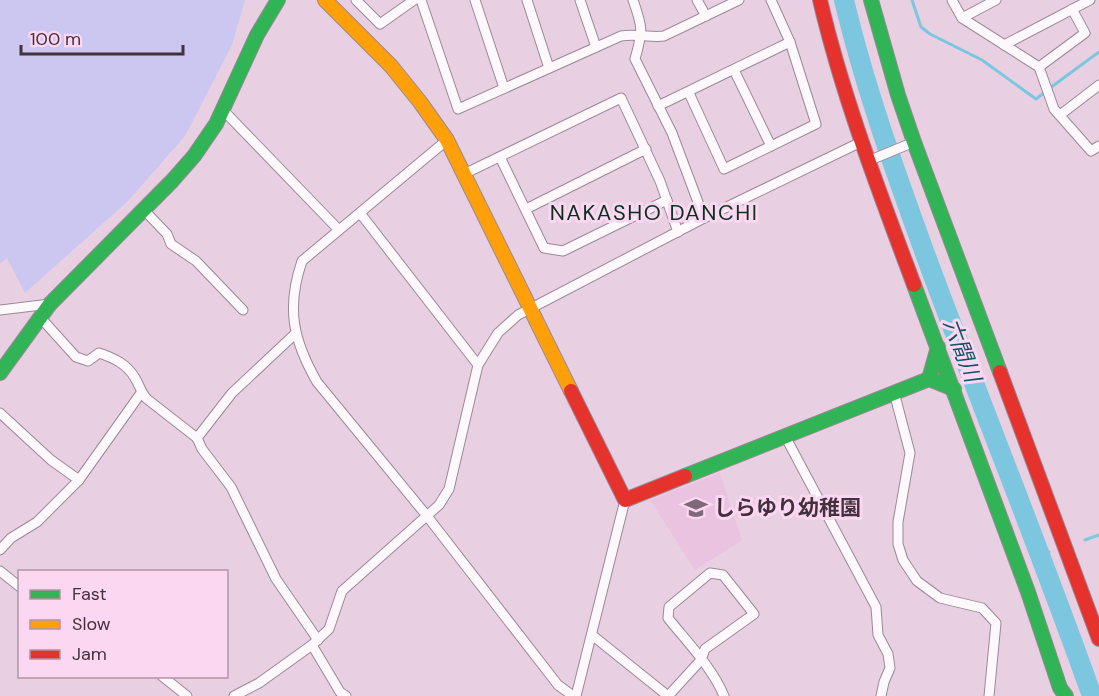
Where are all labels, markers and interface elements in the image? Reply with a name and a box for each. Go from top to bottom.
scale bar [21,18,183,56]
text: 100 m [30,27,81,51]
district label: NAKASHO DANCHI [550,198,758,227]
water label: 六間川 [937,314,988,388]
place label: しらゆり幼稚園 [714,494,861,522]
school or university icon: しらゆり幼稚園 [683,495,709,521]
legend [18,570,228,678]
text: Fast [72,582,107,606]
text: Slow [72,612,111,636]
text: Jam [72,642,107,666]

